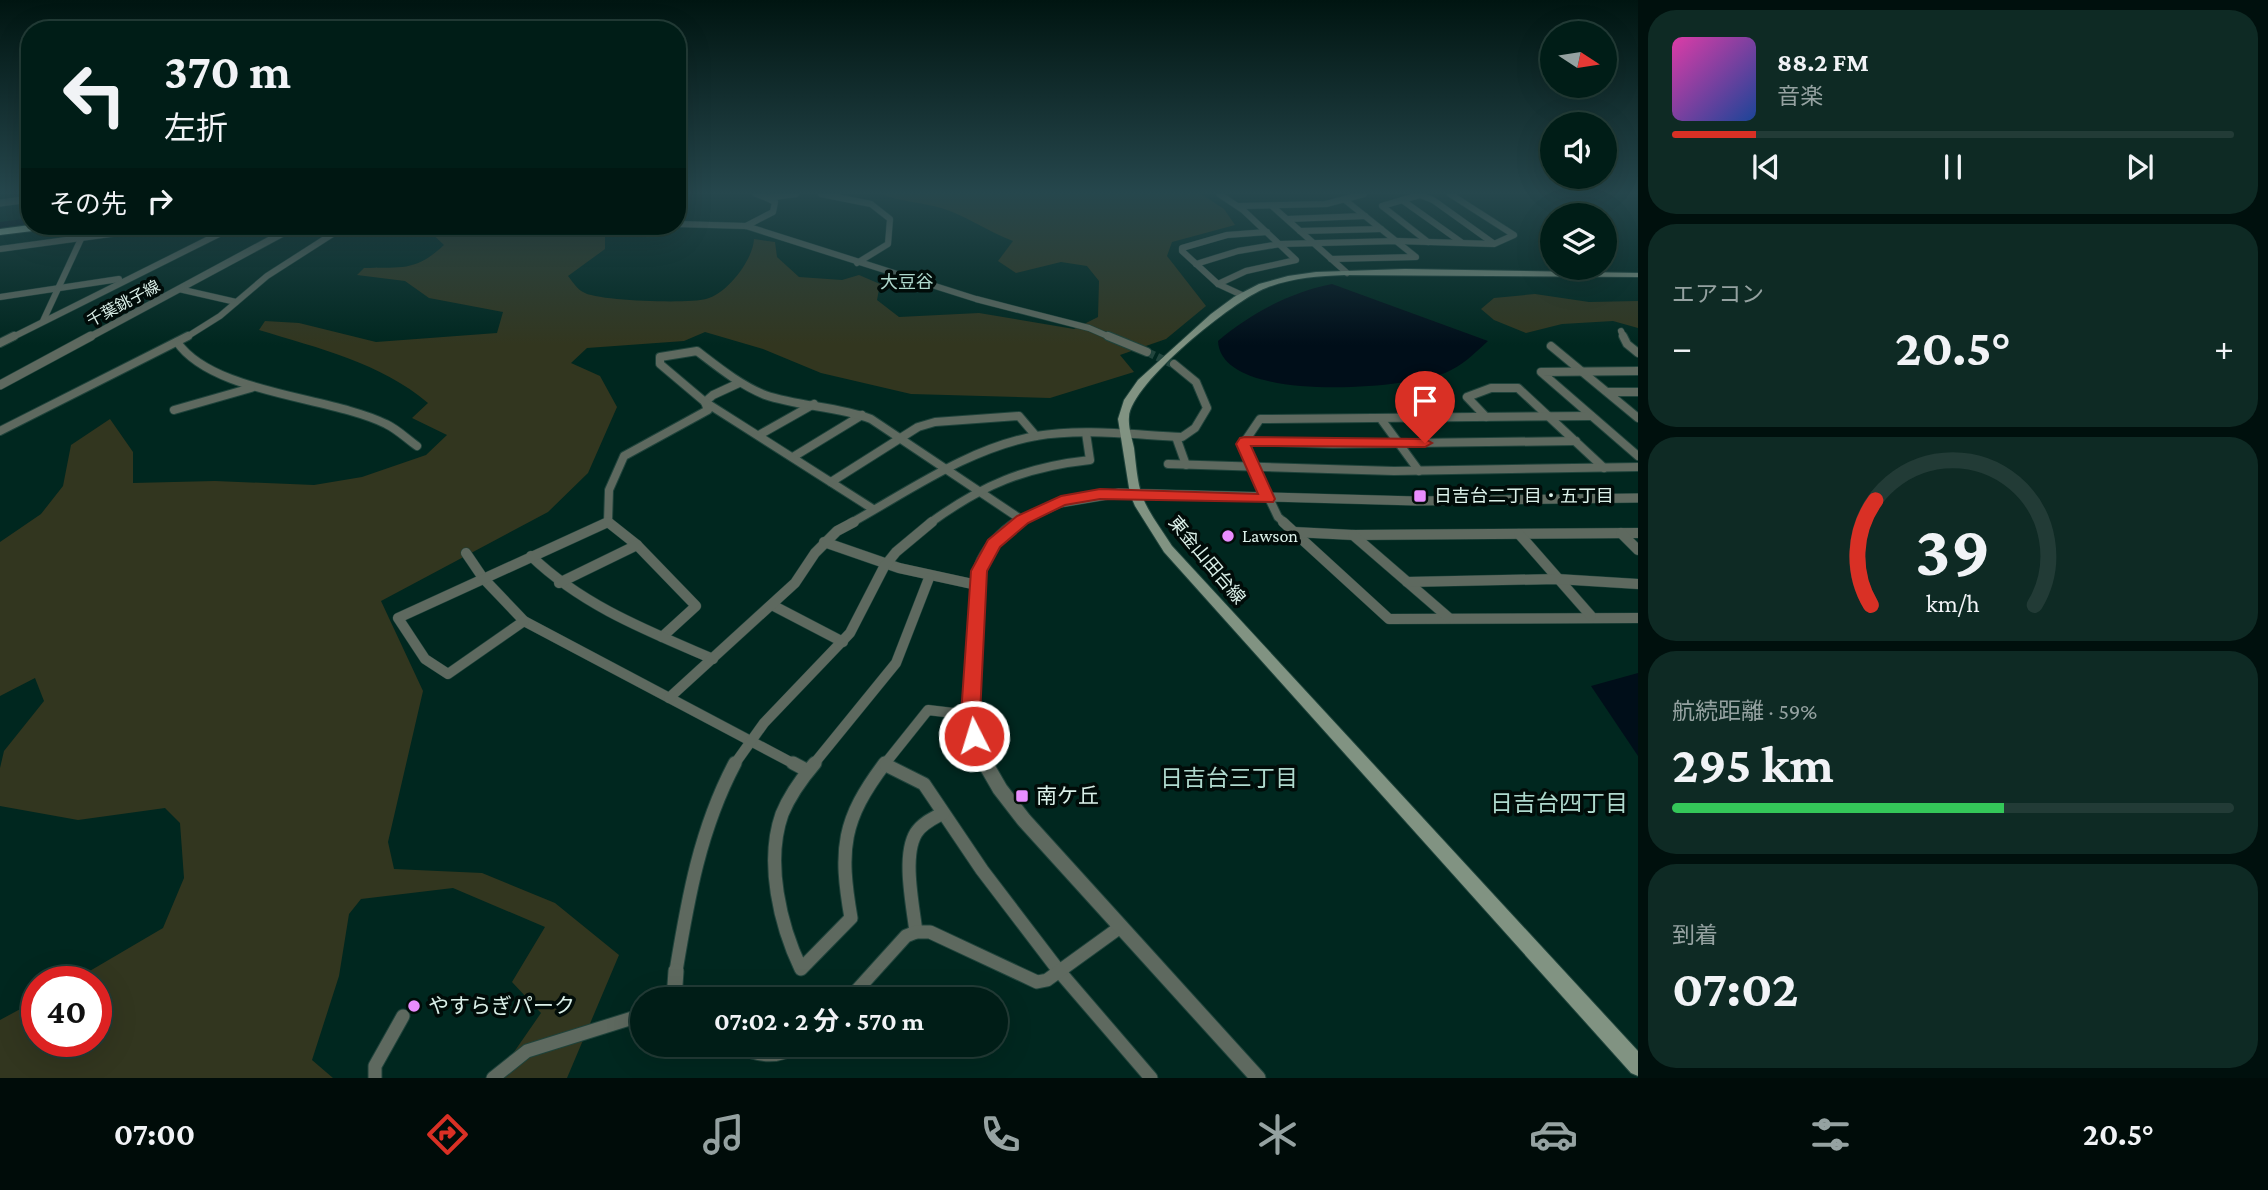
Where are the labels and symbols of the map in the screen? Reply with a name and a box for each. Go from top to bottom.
north arrow [1540,21,1617,98]
district label: 大豆谷 [880,272,934,292]
street label: 千葉銚子線 [84,277,163,330]
pin [1395,371,1455,443]
place label: 日吉台二丁目・五丁目 [1434,486,1614,506]
marker: 日吉台二丁目・五丁目 [1412,488,1428,504]
street label: 東金山田台線 [1165,512,1249,608]
place label: Lawson [1242,526,1298,546]
marker: Lawson [1220,528,1236,544]
position arrow [937,699,1011,773]
district label: 日吉台三丁目 [1160,765,1298,791]
place label: 南ケ丘 [1036,784,1099,808]
marker: 南ケ丘 [1014,788,1030,804]
district label: 日吉台四丁目 [1490,790,1628,816]
speed limit sign: 40 [21,966,112,1057]
place label: やすらぎパーク [428,994,575,1018]
marker: やすらぎパーク [406,998,422,1014]

